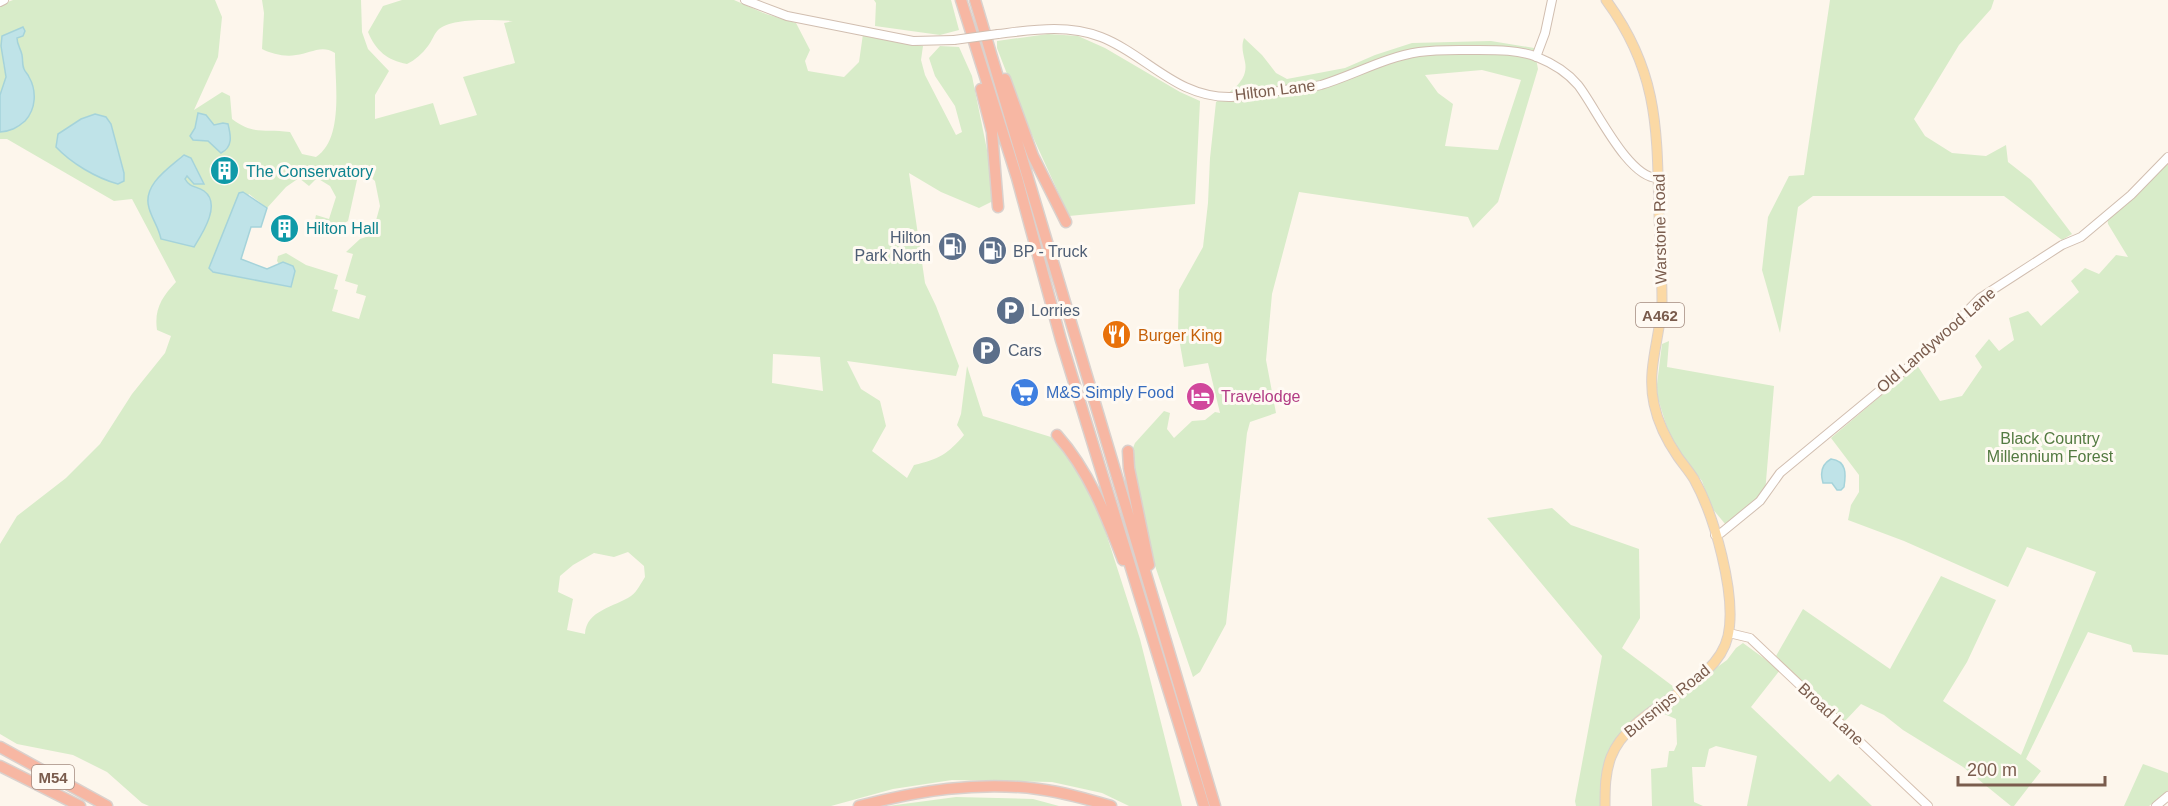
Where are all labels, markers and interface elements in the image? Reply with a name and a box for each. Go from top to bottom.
street label: Hilton Lane [1234,77,1316,103]
building icon: The Conservatory [209,155,241,187]
place label: The Conservatory [246,163,373,180]
street label: Warstone Road [1651,174,1669,284]
building icon: Hilton Hall [269,212,301,244]
place label: Hilton Hall [306,220,379,237]
place label: Hilton Park North [855,229,931,264]
fuel station icon: Hilton Park North [936,230,968,262]
fuel station icon: BP - Truck [976,235,1008,267]
place label: BP - Truck [1013,243,1088,260]
street label: Old Landywood Lane [1873,284,1999,396]
parking icon: Lorries [994,294,1026,326]
place label: Lorries [1031,302,1080,319]
road number: A462 [1636,303,1684,327]
restaurant icon: Burger King [1101,319,1133,351]
place label: Burger King [1138,327,1223,344]
parking icon: Cars [971,334,1003,366]
place label: Cars [1008,342,1042,359]
supermarket icon: M&S Simply Food [1009,376,1041,408]
hotel icon: Travelodge [1184,380,1216,412]
place label: M&S Simply Food [1046,384,1174,401]
place label: Travelodge [1221,388,1301,405]
park label: Black Country Millennium Forest [1987,430,2114,465]
street label: Bursnips Road [1621,661,1713,741]
street label: Broad Lane [1795,680,1867,748]
scale bar [1958,749,2105,787]
text: 200 m [1967,760,2017,780]
road number: M54 [32,765,74,789]

